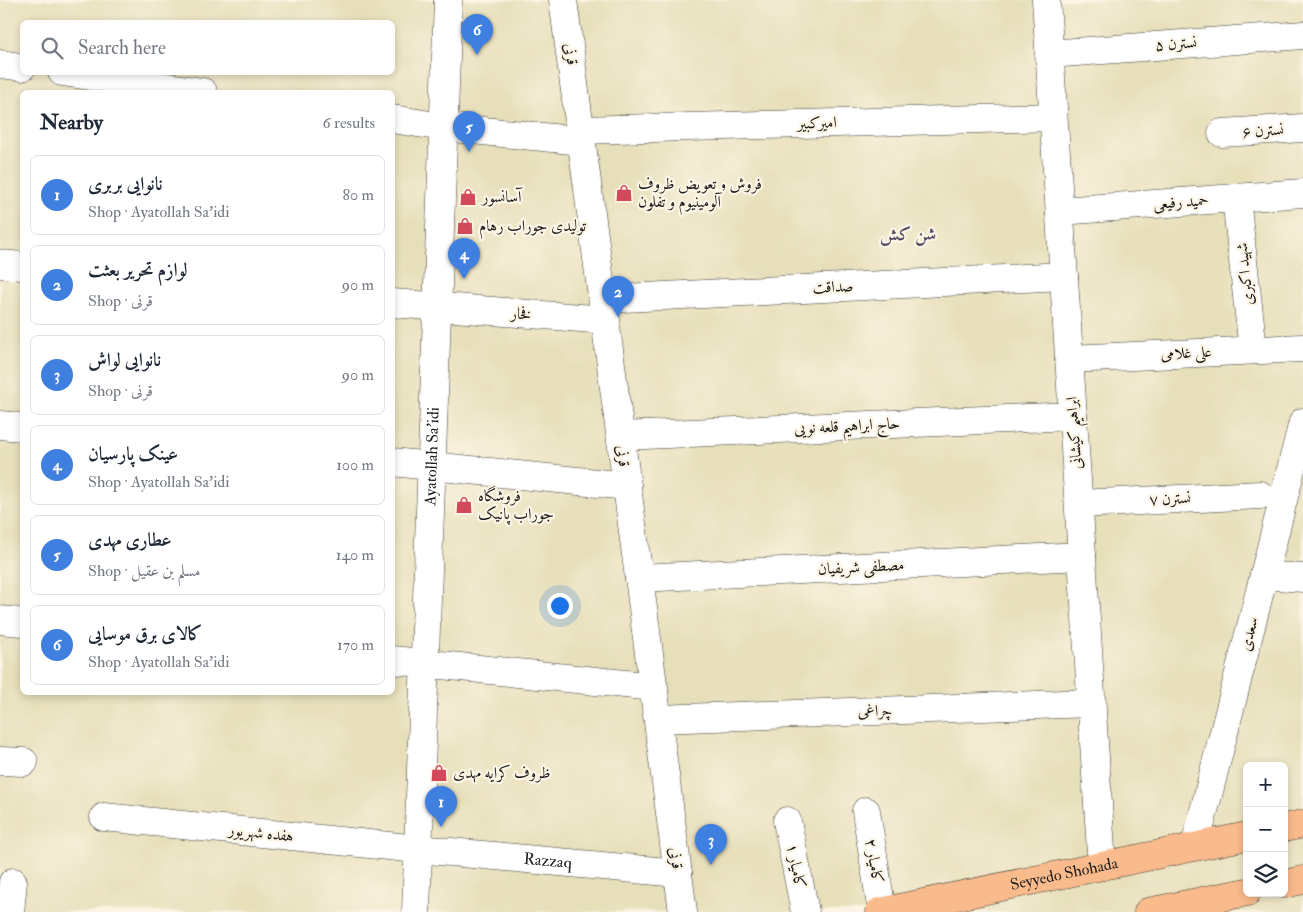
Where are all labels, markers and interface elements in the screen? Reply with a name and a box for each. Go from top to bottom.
pin: 6 [461,14,493,55]
search box [20,20,395,75]
street label: نسترن ۵ [1154,33,1198,55]
icon: search [38,34,66,62]
text: Search here [78,36,166,60]
street label: قرنی [560,42,582,66]
text: Nearby [40,109,103,136]
pin: 5 [453,111,485,152]
street label: امیرکبیر [795,112,837,134]
text: 6 results [323,113,375,133]
street label: نسترن ۶ [1241,120,1285,142]
text: نانوایی بربری [88,172,163,196]
place label: فروش و تعویض ظروف آلومینیوم و تفلون [638,174,762,216]
shop icon: فروش و تعویض ظروف آلومینیوم و تفلون [614,183,634,203]
text: 1 [54,185,60,205]
text: 80 m [343,185,374,205]
shop icon: آسانسور [458,187,478,207]
place label: آسانسور [480,187,523,207]
street label: حمید رفیعی [1153,190,1209,215]
text: Shop · Ayatollah Sa'idi [88,202,229,222]
shop icon: تولیدی جوراب رهام [455,216,475,236]
place label: تولیدی جوراب رهام [479,216,587,240]
district label: شن کش [880,223,936,246]
pin: 4 [448,238,480,279]
street label: شهید اکبری [1232,242,1258,306]
text: لوازم تحریر بعثت [88,258,188,282]
text: 2 [53,275,61,295]
text: 90 m [342,275,374,295]
pin: 2 [602,276,634,317]
street label: صداقت [812,276,854,298]
text: Shop · قرنی [88,291,153,311]
street label: فخار [508,303,532,325]
street label: علی غلامی [1160,342,1212,365]
text: نانوایی لواش [88,348,161,372]
text: 3 [54,365,60,385]
text: 90 m [342,365,374,385]
text: Shop · قرنی [88,381,153,401]
street label: ابراهیم کیشانی [1061,395,1093,470]
street label: Ayatollah Sa'idi [420,407,444,507]
street label: حاج ابراهیم قلعه نویی [793,413,901,445]
text: عینک پارسیان [88,442,178,466]
street label: قرنی [612,444,634,468]
text: 4 [53,455,61,475]
text: 100 m [336,455,374,475]
text: Shop · Ayatollah Sa'idi [88,472,229,492]
place label: فروشگاه جوراب پانیک [478,485,554,525]
street label: نسترن ۷ [1148,488,1192,510]
shop icon: فروشگاه جوراب پانیک [454,495,474,515]
text: عطاری مهدی [88,528,171,552]
text: 5 [53,545,61,565]
text: 140 m [336,545,374,565]
street label: مصطفی شریفیان [817,555,905,580]
text: Shop · مسلم بن عقیل [88,561,201,581]
your location [547,593,573,619]
street label: سعدی [1235,615,1263,653]
text: کالای برق موسایی [88,622,203,646]
text: 6 [53,635,61,655]
text: 170 m [337,635,374,655]
text: Shop · Ayatollah Sa'idi [88,652,229,672]
street label: چراغی [857,700,893,722]
map controls [1243,762,1288,897]
button: + [1243,762,1288,807]
shop icon: ظروف کرایه مهدی [429,763,449,783]
place label: ظروف کرایه مهدی [453,763,551,783]
pin: 1 [425,786,457,827]
button: − [1243,807,1288,852]
street label: هفده شهریور [225,819,295,846]
pin: 3 [695,824,727,865]
street label: کامیار ۲ [861,837,887,885]
street label: کامیار ۱ [782,842,810,890]
street label: قرنی [665,846,687,870]
street label: Razzaq [523,849,574,873]
button: layers [1243,852,1288,897]
street label: Seyyedo Shohada [1008,853,1120,895]

